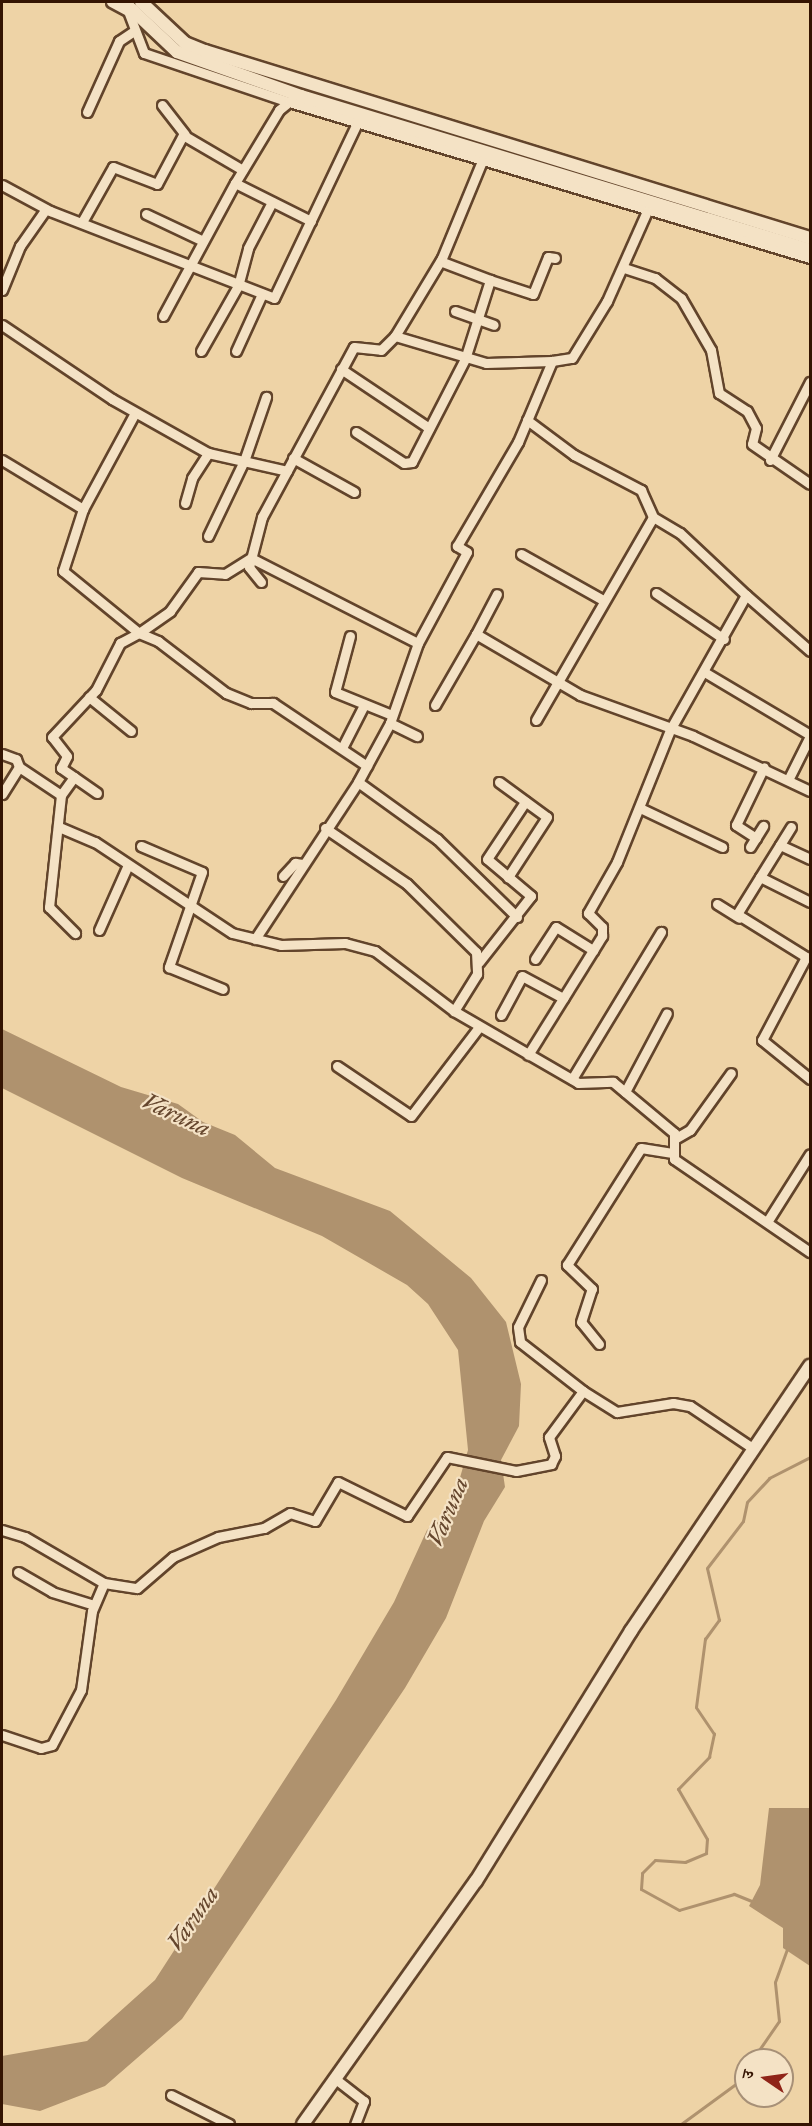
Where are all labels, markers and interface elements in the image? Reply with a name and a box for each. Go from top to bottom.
water label: Varuna [138,1087,214,1143]
water label: Varuna [421,1474,475,1550]
water label: Varuna [161,1882,225,1956]
north arrow [734,2048,794,2108]
text: उ [738,2068,758,2080]

